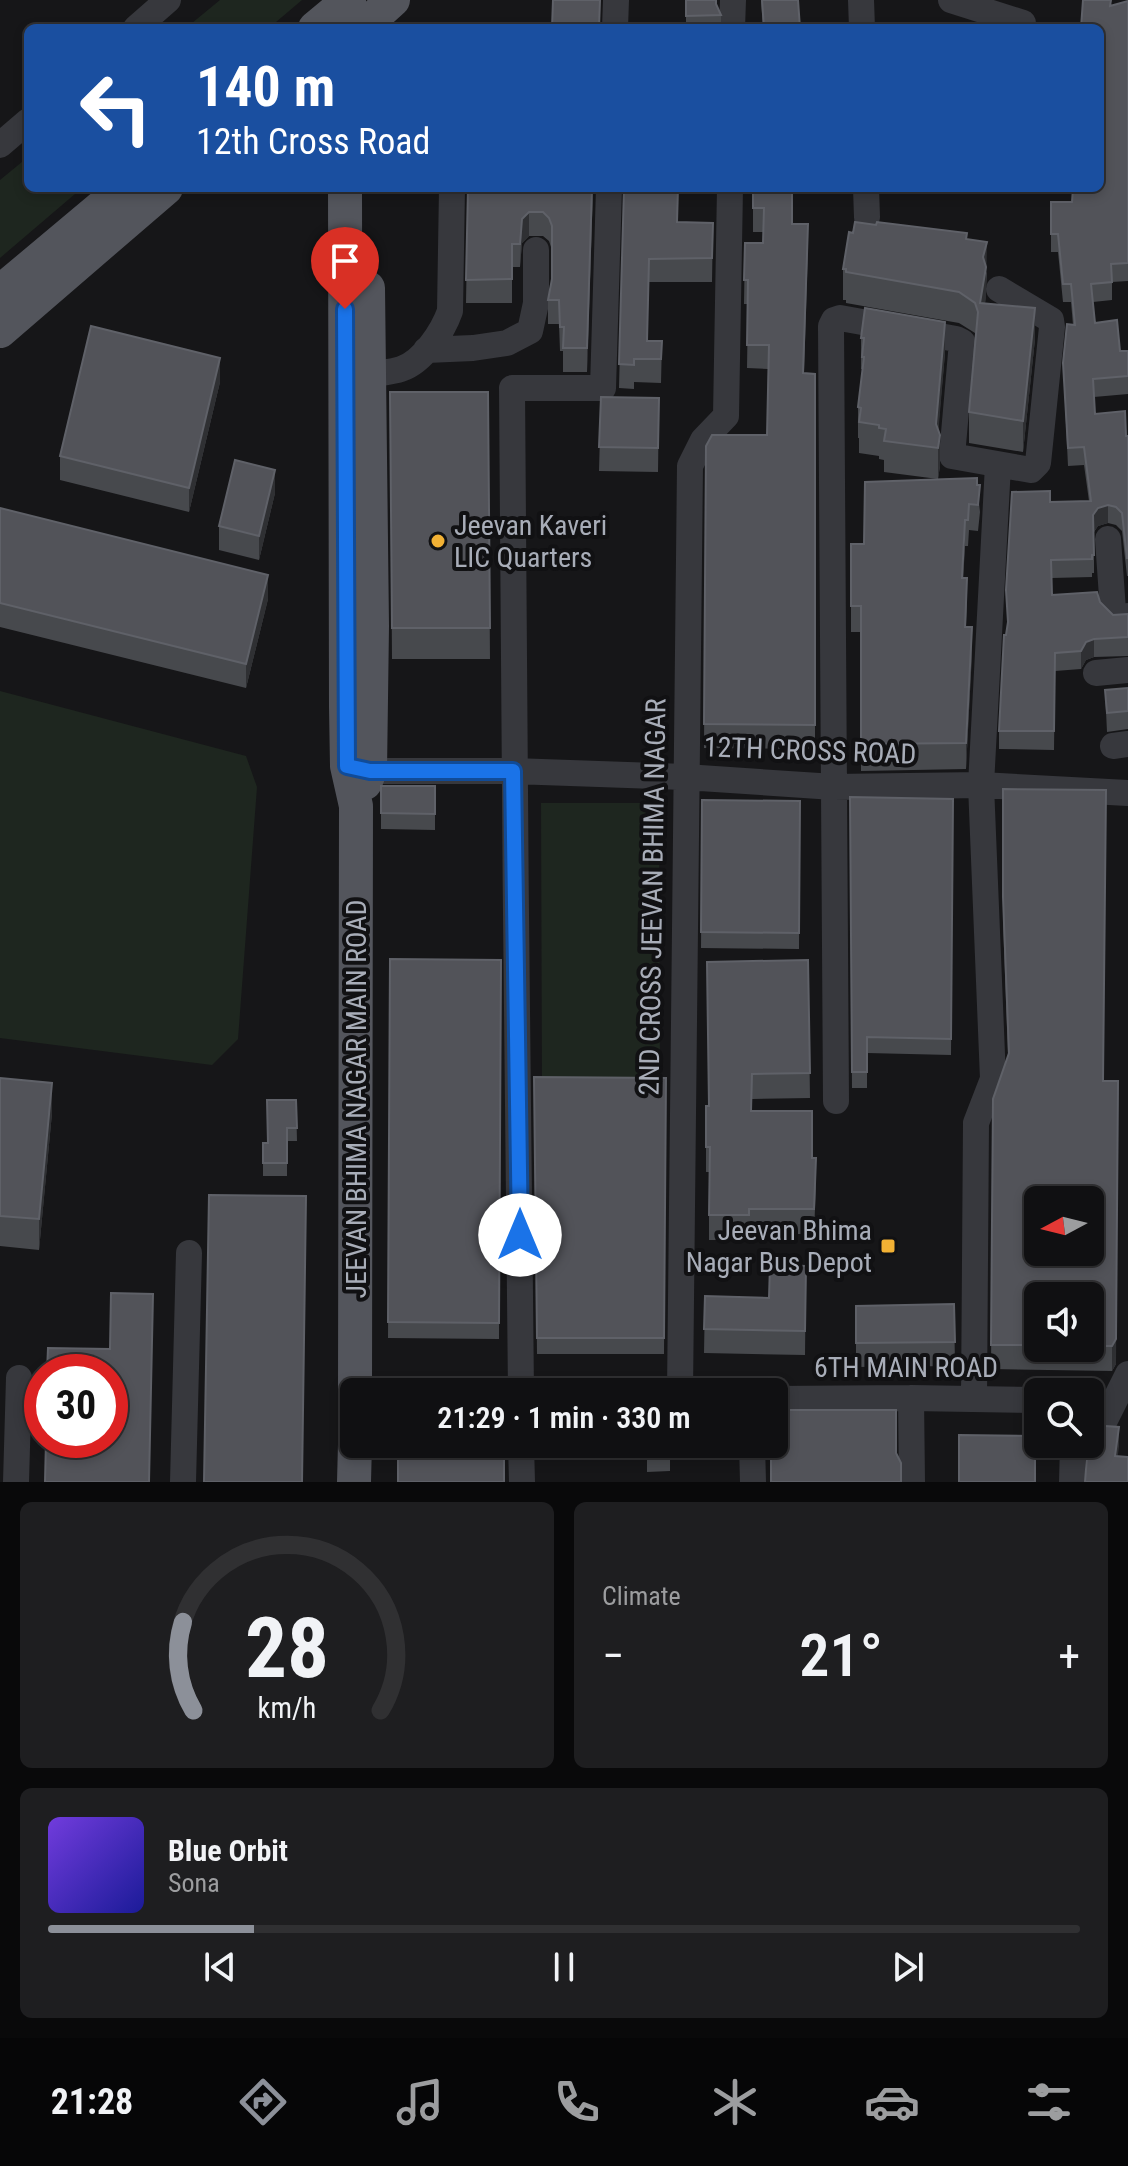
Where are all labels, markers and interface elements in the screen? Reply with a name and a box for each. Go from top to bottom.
text: 140 m [196,54,335,120]
icon: left [64,56,168,160]
text: 12th Cross Road [196,121,430,163]
pin [311,227,379,309]
icon: arrive [323,239,367,283]
place label: Jeevan Kaveri LIC Quarters [454,509,607,574]
marker: Jeevan Kaveri LIC Quarters [429,532,447,550]
street label: 2ND CROSS JEEVAN BHIMA NAGAR [633,698,672,1096]
street label: 12TH CROSS ROAD [703,730,917,771]
street label: JEEVAN BHIMA NAGAR MAIN ROAD [340,900,373,1299]
north arrow [1024,1186,1104,1266]
map controls [1024,1186,1104,1458]
position arrow [478,1193,562,1277]
place label: Jeevan Bhima Nagar Bus Depot [686,1214,872,1279]
marker: Jeevan Bhima Nagar Bus Depot [879,1237,897,1255]
button: sound [1024,1282,1104,1362]
street label: 6TH MAIN ROAD [814,1351,998,1384]
speed limit sign: 30 [24,1354,128,1458]
button: search [1024,1378,1104,1458]
text: 21:29 · 1 min · 330 m [437,1400,691,1435]
text: Climate [602,1581,681,1611]
text: 28 [245,1600,329,1697]
text: 21° [799,1620,883,1691]
text: − [602,1630,624,1682]
text: + [1058,1630,1080,1682]
text: km/h [258,1691,316,1725]
text: Blue Orbit [168,1833,288,1868]
text: Sona [168,1868,220,1898]
icon: previous [198,1945,242,1989]
icon: pause [542,1945,586,1989]
icon: next [886,1945,930,1989]
icon: directions [235,2074,291,2130]
icon: music [392,2074,448,2130]
icon: phone [549,2074,605,2130]
icon: climate [707,2074,763,2130]
icon: car [864,2074,920,2130]
icon: filters [1021,2074,1077,2130]
text: 21:28 [51,2081,133,2123]

